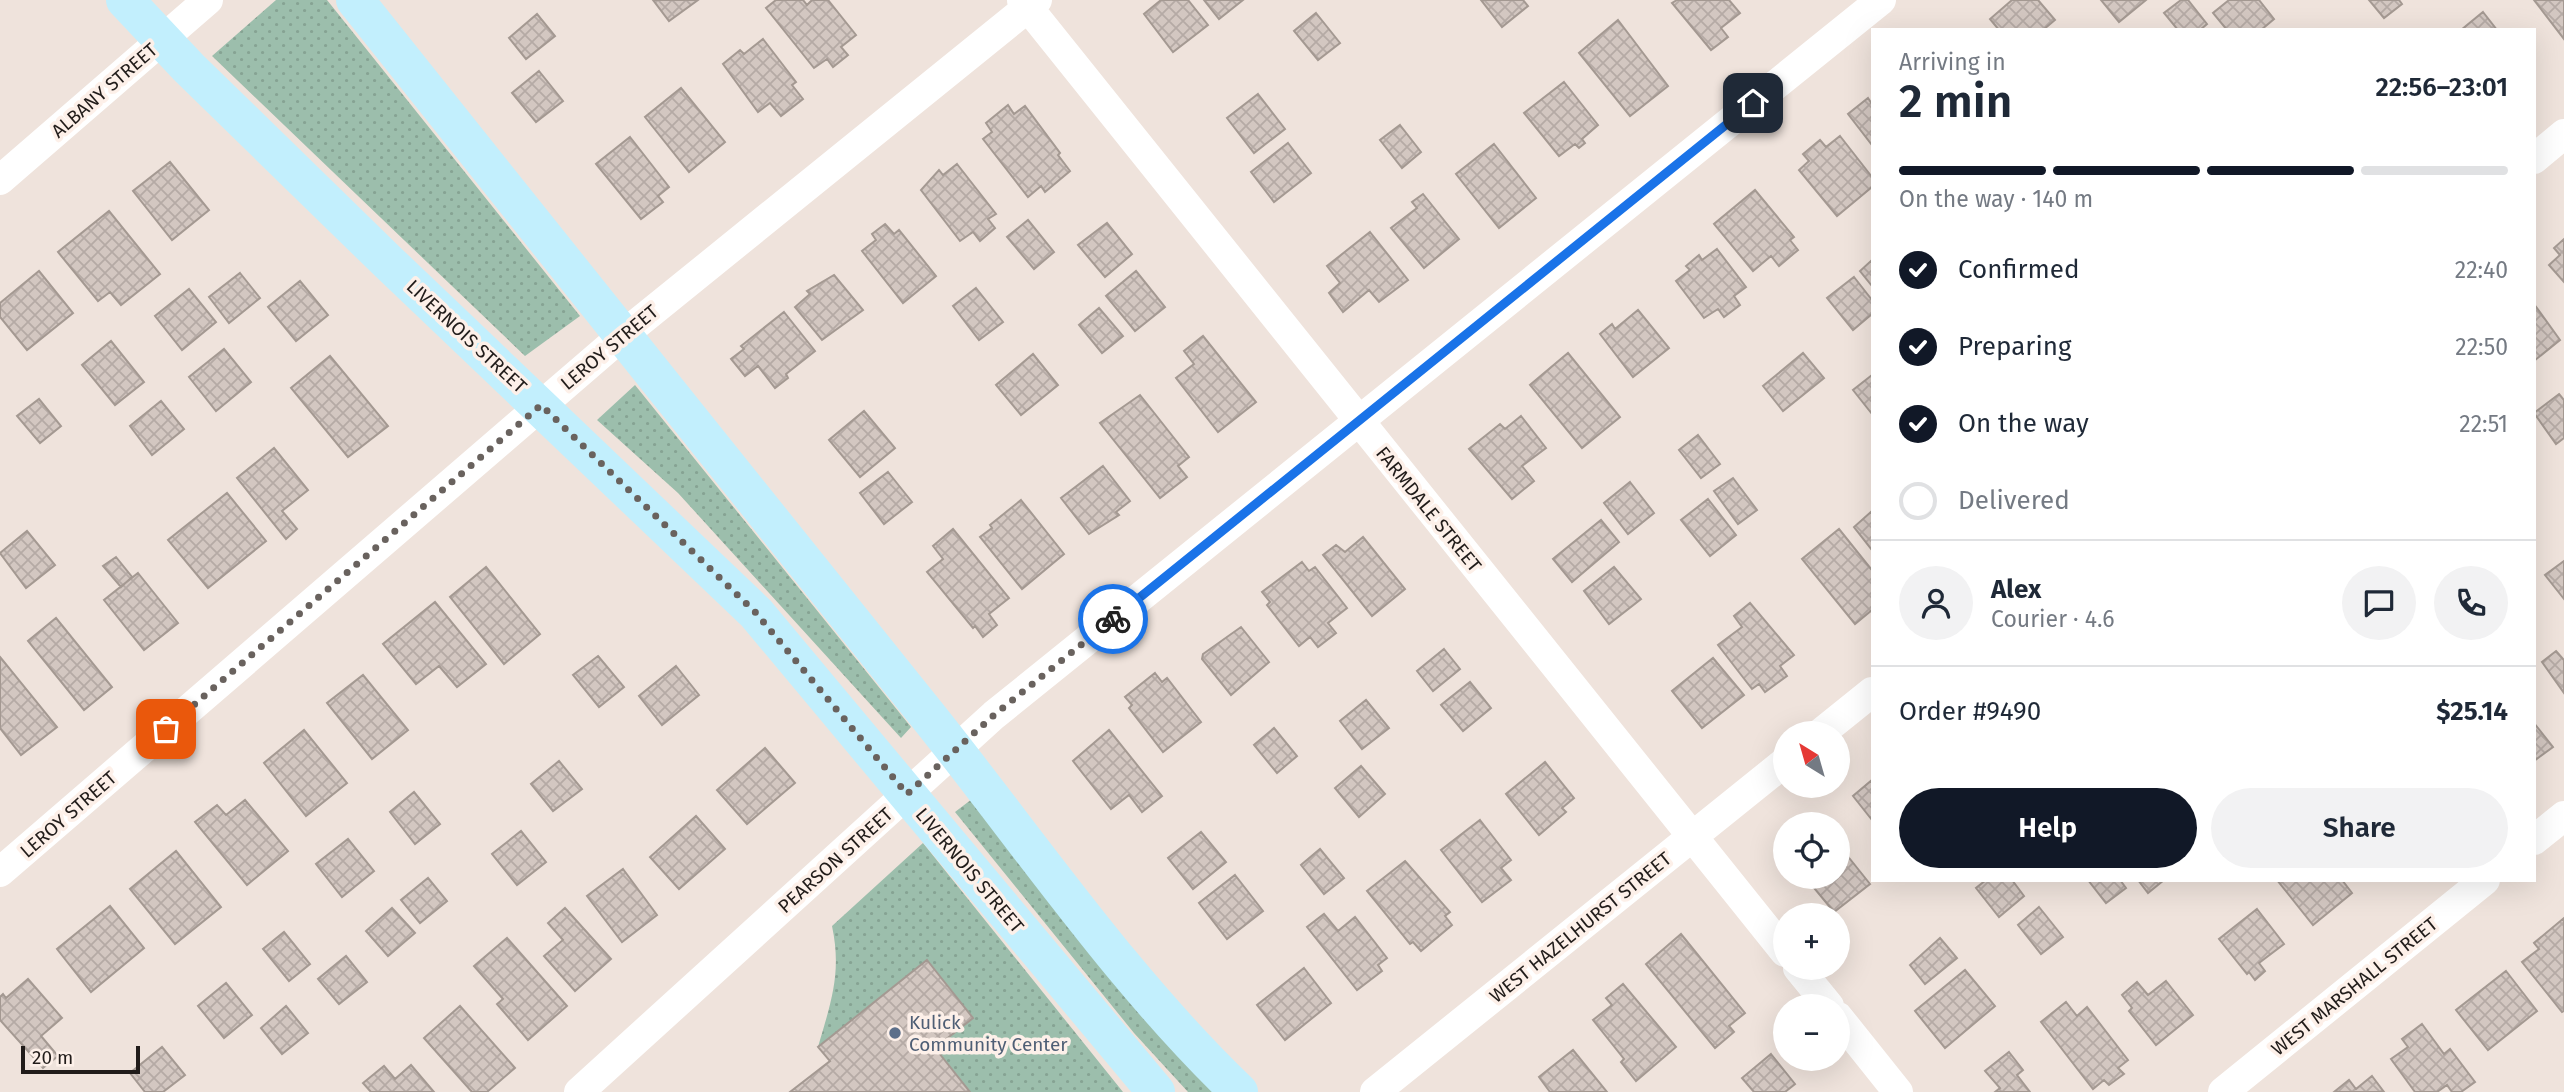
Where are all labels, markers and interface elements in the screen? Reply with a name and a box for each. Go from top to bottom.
street label: ALBANY STREET [47,38,162,143]
text: Arriving in [1899,48,2006,76]
text: 22:56–23:01 [2375,72,2508,103]
pin [1723,73,1783,133]
text: 2 min [1899,74,2012,129]
icon: home [1734,84,1772,122]
text: On the way · 140 m [1899,185,2093,213]
icon: check [1899,251,1937,289]
text: Confirmed [1958,254,2079,285]
text: 22:40 [2455,256,2508,284]
street label: LIVERNOIS STREET [402,275,532,398]
street label: LEROY STREET [556,300,663,395]
icon: check [1899,328,1937,366]
text: Preparing [1958,331,2071,362]
text: 22:50 [2455,333,2508,361]
icon: check [1899,405,1937,443]
text: On the way [1958,408,2089,439]
text: 22:51 [2459,410,2508,438]
street label: FARMDALE STREET [1371,442,1486,577]
text: Delivered [1958,485,2070,516]
button: person [1899,566,1973,640]
button: chat [2342,566,2416,640]
button: phone [2434,566,2508,640]
text: Alex [1991,574,2041,605]
courier [1078,584,1148,654]
icon: bike [1094,600,1132,638]
text: Courier · 4.6 [1991,605,2115,633]
text: Order #9490 [1899,696,2041,727]
text: $25.14 [2436,696,2508,727]
pin [136,699,196,759]
icon: bag [147,710,185,748]
north arrow [1773,721,1850,798]
map controls [1773,721,1850,1071]
street label: LEROY STREET [15,766,121,863]
button: Help [1899,788,2197,868]
button: Share [2211,788,2508,868]
street label: PEARSON STREET [773,803,898,918]
street label: LIVERNOIS STREET [911,803,1029,938]
button: locate [1773,812,1850,889]
street label: WEST HAZELHURST STREET [1485,847,1676,1008]
button: + [1773,903,1850,980]
street label: WEST MARSHALL STREET [2267,912,2442,1060]
button: − [1773,994,1850,1071]
place label: Kulick Community Center [909,1011,1068,1056]
marker: Kulick Community Center [887,1025,903,1041]
scale bar [21,1043,140,1075]
text: 20 m [32,1046,73,1069]

